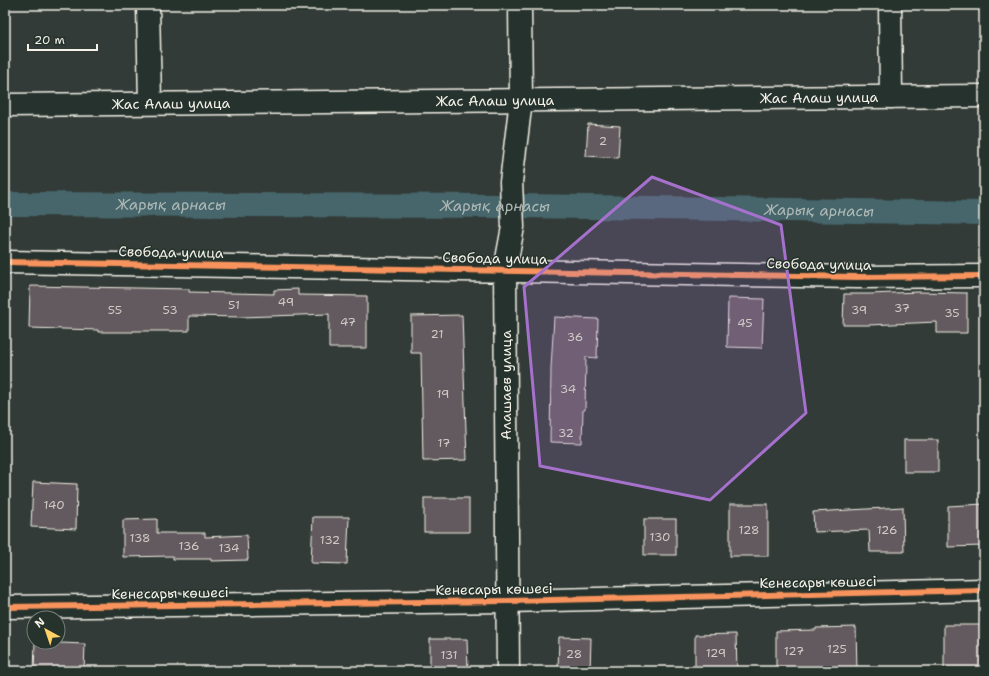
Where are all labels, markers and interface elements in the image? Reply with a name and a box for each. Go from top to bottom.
scale bar [28,26,97,52]
text: 20 m [34,32,65,48]
street label: Жас Алаш улица [760,88,879,107]
street label: Жас Алаш улица [436,91,555,110]
street label: Жас Алаш улица [112,94,231,113]
house number: 2 [599,133,607,149]
water label: Жарық арнасы [115,194,226,215]
water label: Жарық арнасы [439,196,550,216]
water label: Жарық арнасы [763,200,874,221]
street label: Свобода улица [118,242,224,262]
street label: Свобода улица [442,248,548,268]
street label: Свобода улица [766,254,872,274]
house number: 49 [278,294,294,310]
house number: 51 [228,297,240,313]
house number: 37 [894,300,910,316]
house number: 55 [108,302,122,318]
house number: 53 [162,302,178,318]
house number: 39 [851,302,867,318]
house number: 35 [944,305,960,321]
house number: 47 [340,314,356,330]
house number: 45 [737,315,753,331]
house number: 21 [431,326,443,342]
house number: 36 [567,329,583,345]
street label: Алашаев улица [497,330,515,440]
house number: 34 [560,381,576,397]
house number: 19 [437,386,449,402]
house number: 32 [558,425,574,441]
house number: 17 [438,435,450,451]
house number: 140 [43,497,65,513]
house number: 128 [739,522,759,538]
house number: 126 [877,522,897,538]
house number: 130 [649,529,671,545]
house number: 138 [130,530,150,546]
house number: 132 [320,532,340,548]
house number: 136 [179,538,199,554]
house number: 134 [219,540,239,556]
street label: Кенесары көшесі [759,572,877,592]
street label: Кенесары көшесі [435,579,553,599]
street label: Кенесары көшесі [111,583,229,603]
north arrow [26,610,66,650]
text: N [32,614,48,631]
house number: 125 [827,641,847,657]
house number: 127 [784,643,804,659]
house number: 129 [706,645,726,661]
house number: 28 [566,646,582,662]
house number: 131 [440,647,458,663]

